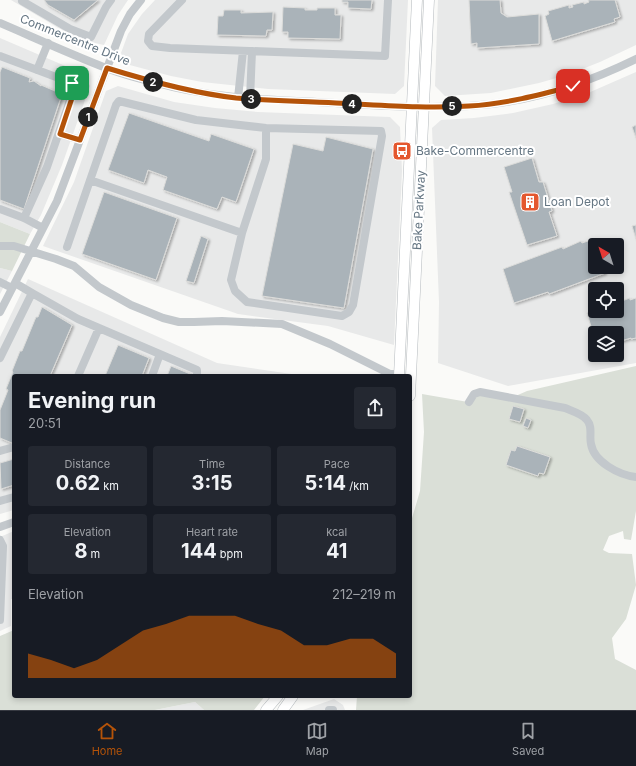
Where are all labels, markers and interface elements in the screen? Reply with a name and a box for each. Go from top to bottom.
street label: Commercentre Drive [18,11,133,69]
pin [55,66,89,100]
pin [556,69,590,103]
icon: arrive [61,72,83,94]
pin: 2 [143,72,163,92]
text: 2 [150,75,156,89]
icon: check [562,75,584,97]
pin: 3 [241,89,261,109]
text: 3 [247,92,255,106]
pin: 4 [342,94,362,114]
pin: 5 [442,96,462,116]
text: 4 [348,97,356,111]
text: 5 [448,99,456,113]
pin: 1 [78,107,98,127]
text: 1 [86,110,90,124]
bus stop icon: Bake-Commercentre [391,140,413,162]
place label: Bake-Commercentre [416,143,534,158]
street label: Bake Parkway [409,169,428,250]
building icon: Loan Depot [519,191,541,213]
place label: Loan Depot [544,194,610,209]
north arrow [588,238,624,274]
map controls [588,238,624,362]
button: locate [588,282,624,318]
button: layers [588,326,624,362]
text: Evening run [28,387,156,413]
button: share [354,387,396,429]
text: 20:51 [28,415,61,431]
text: Distance [65,457,110,471]
text: Time [199,457,225,471]
text: Pace [324,457,350,471]
text: 0.62 [56,471,100,495]
text: 3:15 [191,471,232,495]
text: 5:14 [304,471,346,495]
text: km [100,479,119,493]
text: /km [346,479,369,493]
text: Elevation [64,525,111,539]
text: Heart rate [186,525,238,539]
text: kcal [326,525,347,539]
text: 8 [74,539,87,563]
text: 144 [181,539,217,563]
text: 41 [326,539,347,563]
text: m [87,547,100,561]
text: bpm [217,547,243,561]
text: Elevation [28,586,84,602]
text: 212–219 m [332,586,396,602]
tab: Home [92,720,123,758]
tab: Map [306,720,329,758]
tab: Saved [512,720,544,758]

